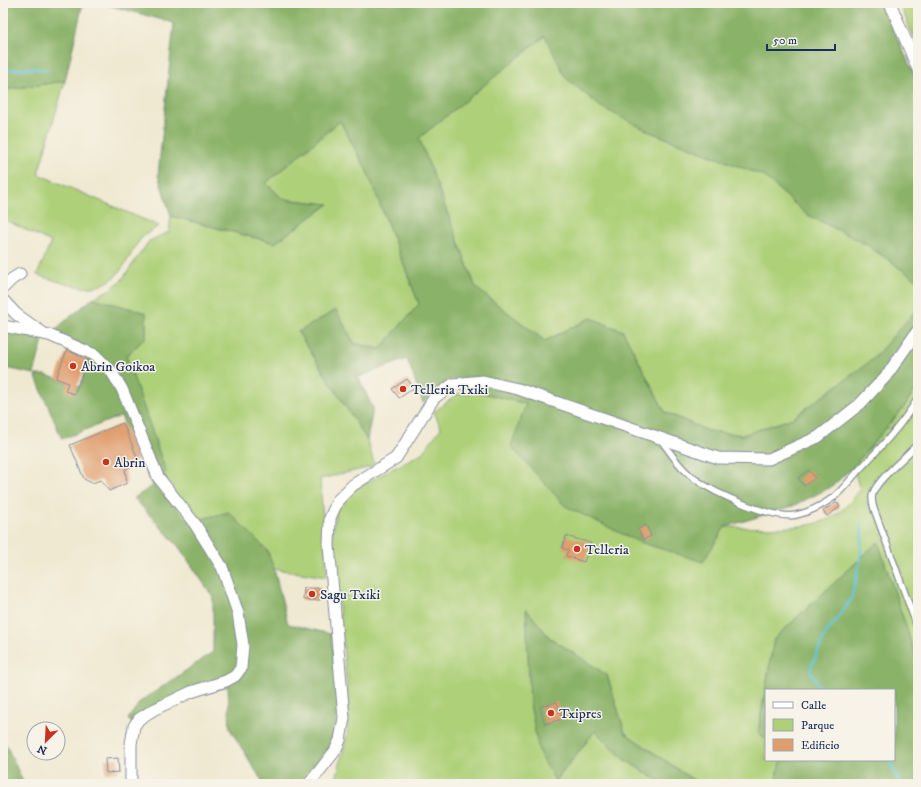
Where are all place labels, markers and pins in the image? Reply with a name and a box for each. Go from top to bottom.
place label: Abrin Goikoa [81,358,155,376]
marker: Abrin Goikoa [68,361,78,371]
place label: Telleria Txiki [411,381,489,399]
marker: Telleria Txiki [398,384,408,394]
place label: Abrin [114,454,146,472]
marker: Abrin [101,457,111,467]
place label: Telleria [585,541,629,559]
marker: Telleria [572,544,582,554]
place label: Sagu Txiki [320,586,381,604]
marker: Sagu Txiki [307,589,317,599]
place label: Txipres [559,705,602,723]
marker: Txipres [546,708,556,718]

